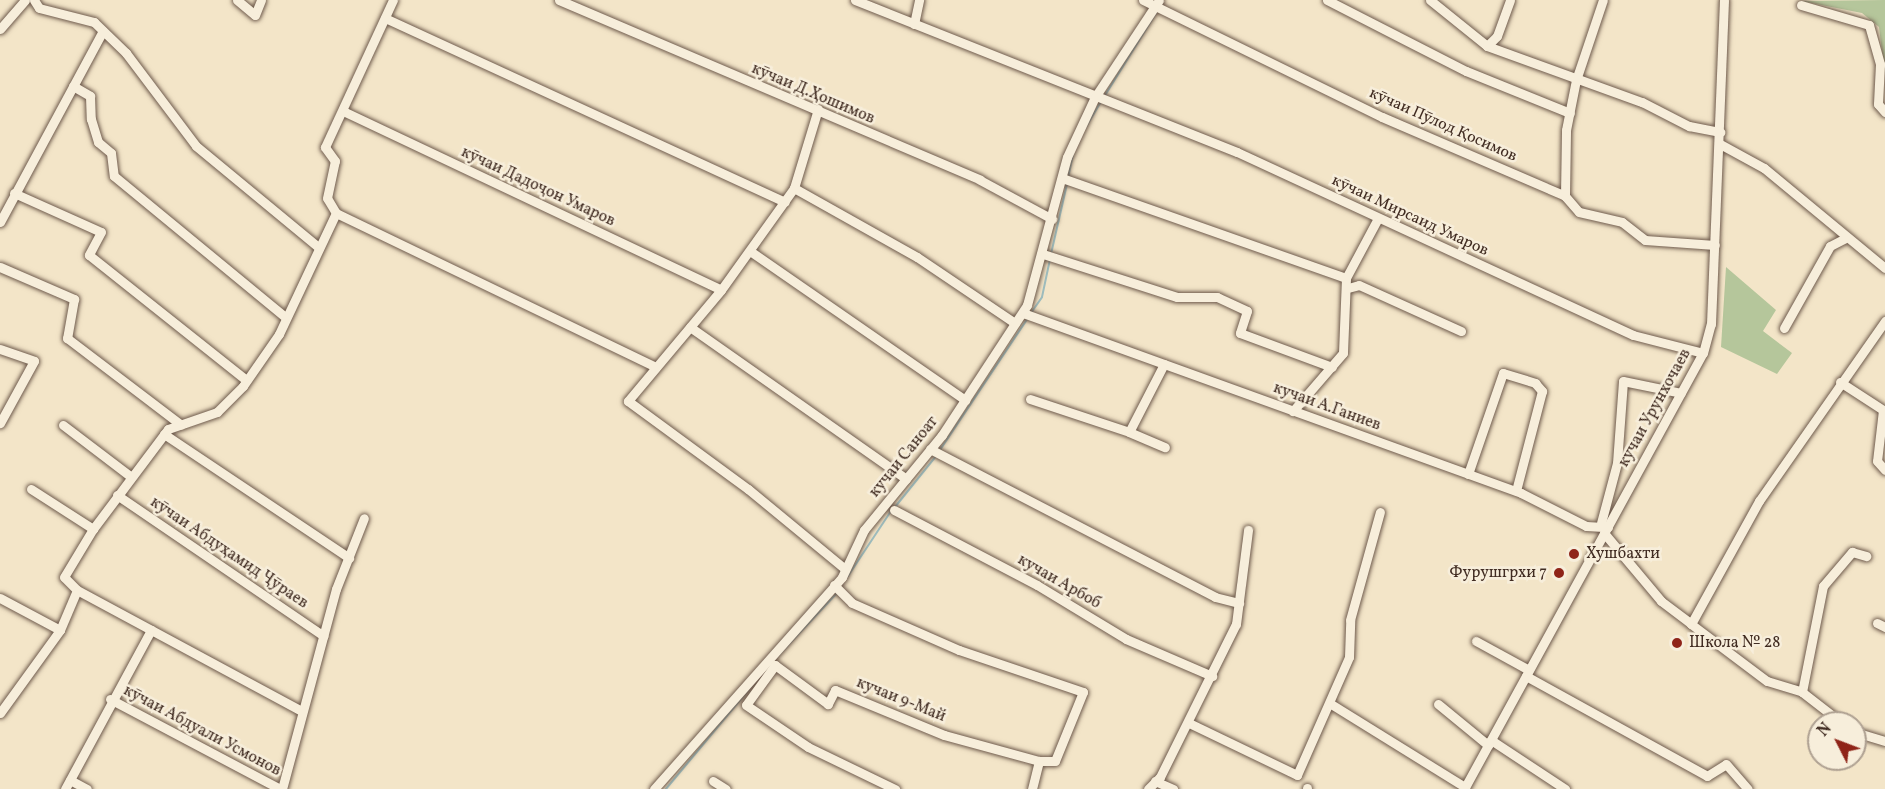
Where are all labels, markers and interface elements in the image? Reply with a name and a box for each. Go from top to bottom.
street label: кӯчаи Д.Ҳошимов [749,59,877,129]
street label: кӯчаи Пӯлод Қосимов [1366,84,1520,166]
street label: кӯчаи Дадоҷон Умаров [458,143,618,231]
street label: кӯчаи Мирсаид Умаров [1329,171,1491,261]
street label: кучаи Урунхочаев [1615,346,1695,470]
street label: кучаи А.Ганиев [1271,379,1383,435]
street label: кучаи Саноат [865,413,943,501]
street label: кӯчаи Абдуҳамид Ҷӯраев [146,493,312,613]
place label: Хушбахти [1586,544,1660,564]
marker: Хушбахти [1567,547,1581,561]
street label: кучаи Арбоб [1014,551,1104,613]
place label: Фурушгрхи 7 [1450,563,1547,583]
marker: Фурушгрхи 7 [1552,566,1566,580]
place label: Школа № 28 [1689,633,1780,653]
marker: Школа № 28 [1670,636,1684,650]
street label: кучаи 9-Май [854,673,948,727]
street label: кӯчаи Абдуали Усмонов [120,681,284,781]
north arrow [1807,711,1867,771]
text: N [1813,719,1837,742]

